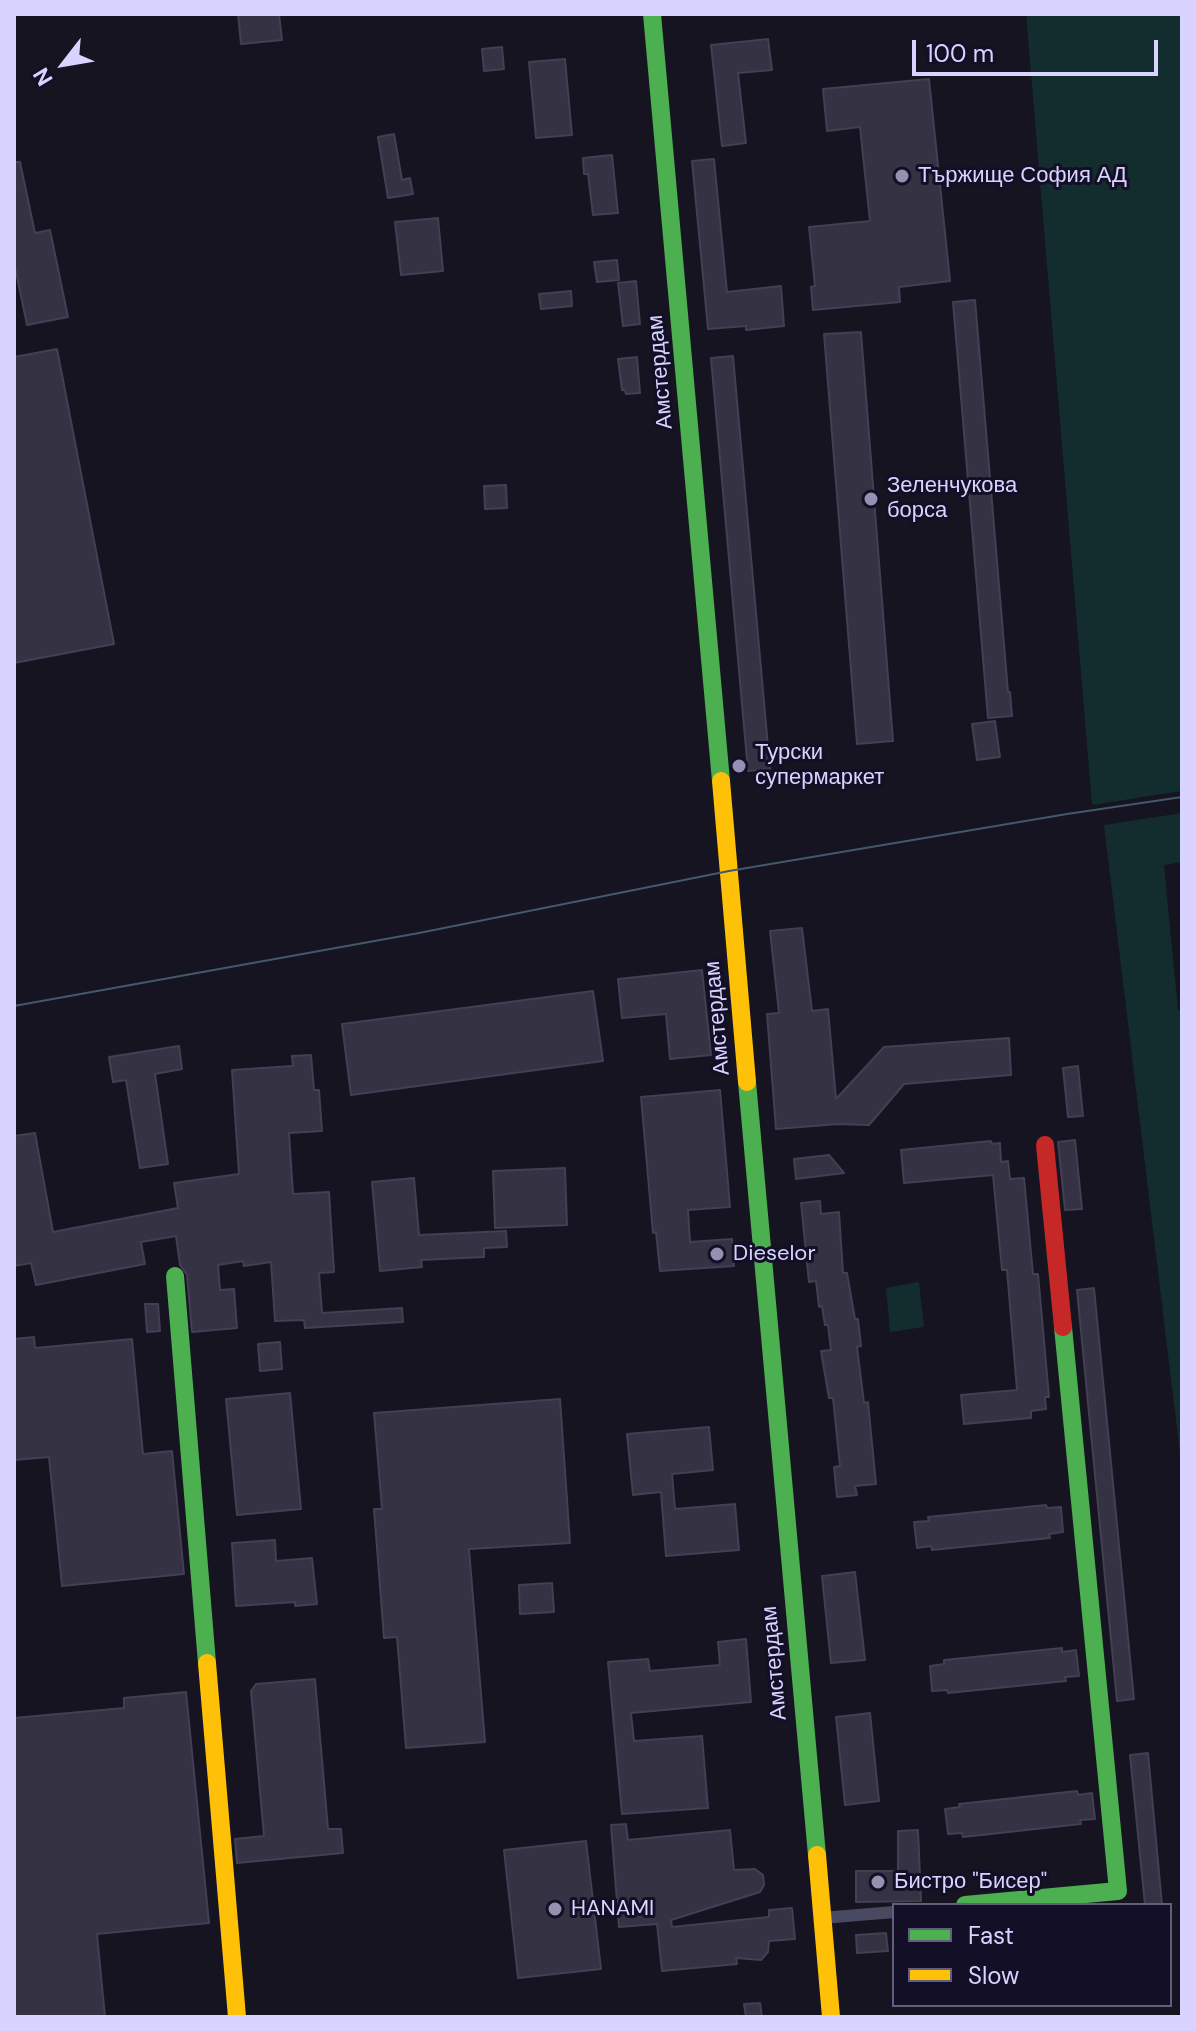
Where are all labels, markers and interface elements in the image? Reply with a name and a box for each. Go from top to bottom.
north arrow [24,24,104,104]
scale bar [916,24,1162,74]
text: 100 m [926,38,994,69]
text: N [26,62,60,91]
place label: Тържище София АД [918,163,1127,189]
marker: Тържище София АД [893,167,911,185]
street label: Амстердам [643,314,679,430]
place label: Зеленчукова борса [887,473,1017,524]
marker: Зеленчукова борса [862,490,880,508]
place label: Турски супермаркет [755,740,884,792]
marker: Турски супермаркет [730,757,748,775]
street label: Амстердам [700,960,736,1076]
place label: Dieselor [733,1241,816,1267]
marker: Dieselor [708,1245,726,1263]
street label: Амстердам [757,1605,793,1721]
place label: Бистро "Бисер" [894,1869,1047,1895]
marker: Бистро "Бисер" [869,1873,887,1891]
place label: HANAMI [571,1896,654,1922]
marker: HANAMI [546,1900,564,1918]
legend [892,1903,1172,2007]
text: Fast [968,1920,1014,1951]
text: Slow [968,1960,1019,1991]

